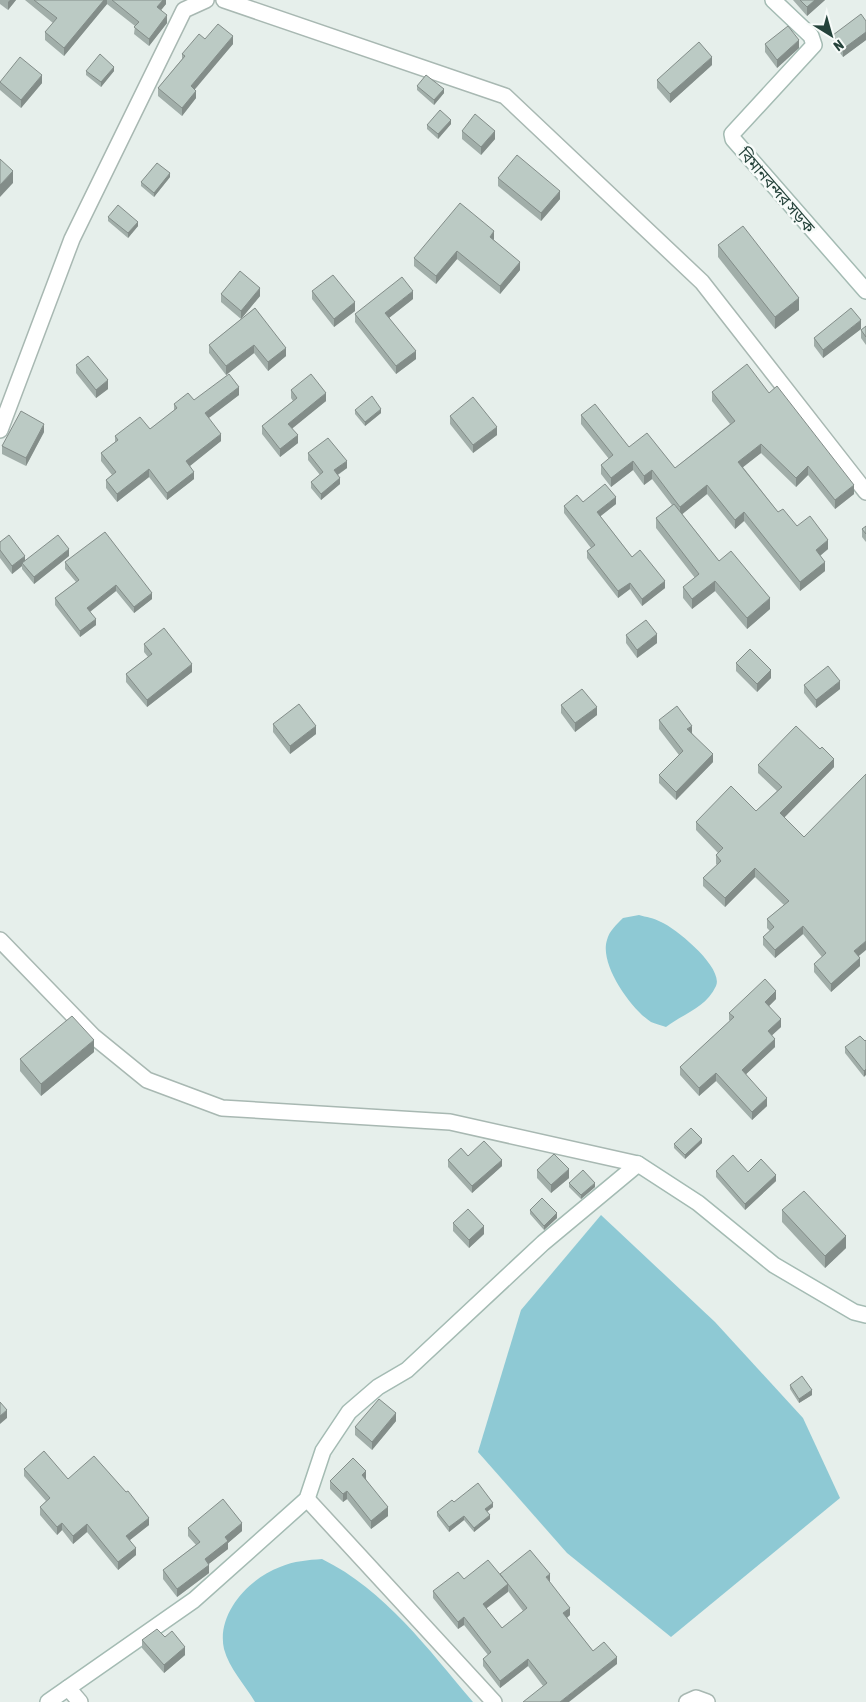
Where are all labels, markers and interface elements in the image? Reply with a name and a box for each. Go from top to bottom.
north arrow [806,10,856,60]
text: N [831,37,847,54]
street label: বিমানবন্দর সড়ক [735,143,819,237]

